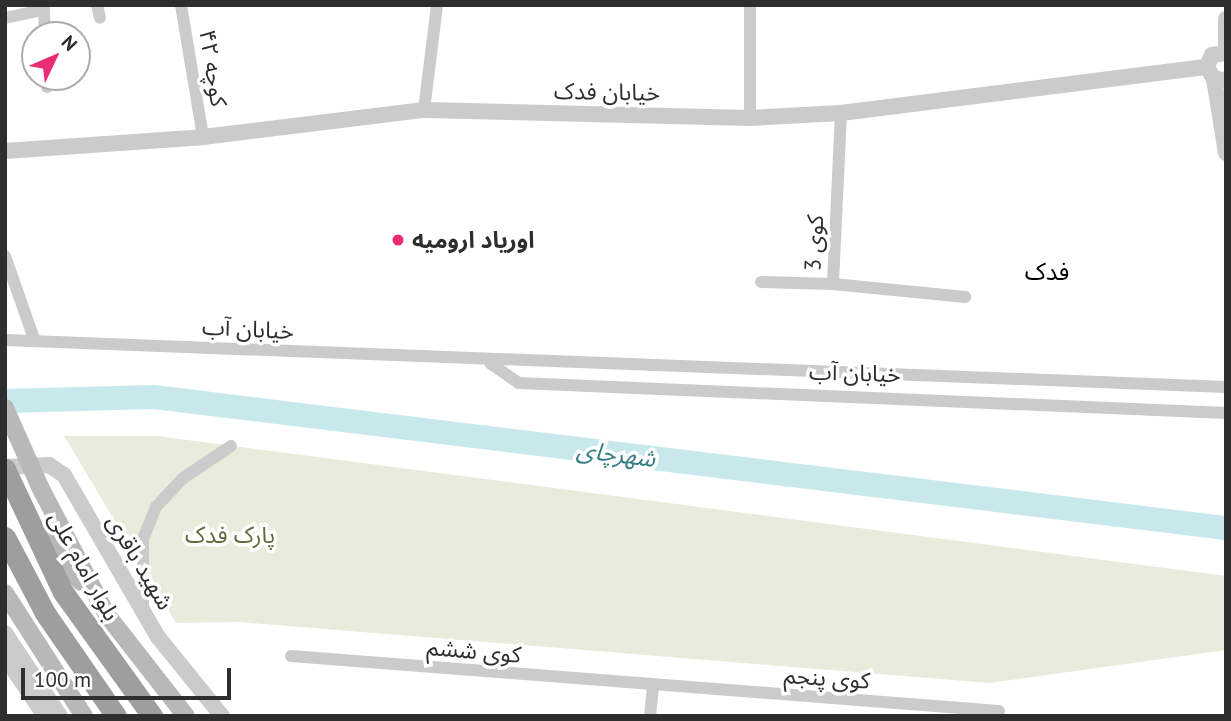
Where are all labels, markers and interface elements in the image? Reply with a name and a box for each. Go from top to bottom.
north arrow [21,21,91,91]
street label: کوچه ۴۲ [193,28,233,108]
text: N [57,30,83,56]
street label: خیابان فدک [554,77,660,107]
street label: کوی 3 [799,214,829,272]
place label: اوریاد ارومیه [412,226,534,254]
marker: اوریاد ارومیه [390,232,406,248]
district label: فدک [1025,258,1069,286]
street label: خیابان آب [201,313,295,345]
street label: خیابان آب [809,358,901,388]
water label: شهرچای [575,435,657,473]
street label: بلوار امام علی [43,506,125,626]
street label: شهید باقری [101,509,179,615]
park label: پارک فدک [185,521,275,549]
street label: کوی ششم [426,633,522,669]
scale bar [24,654,234,698]
street label: کوی پنجم [783,661,871,695]
text: 100 m [34,666,91,693]

